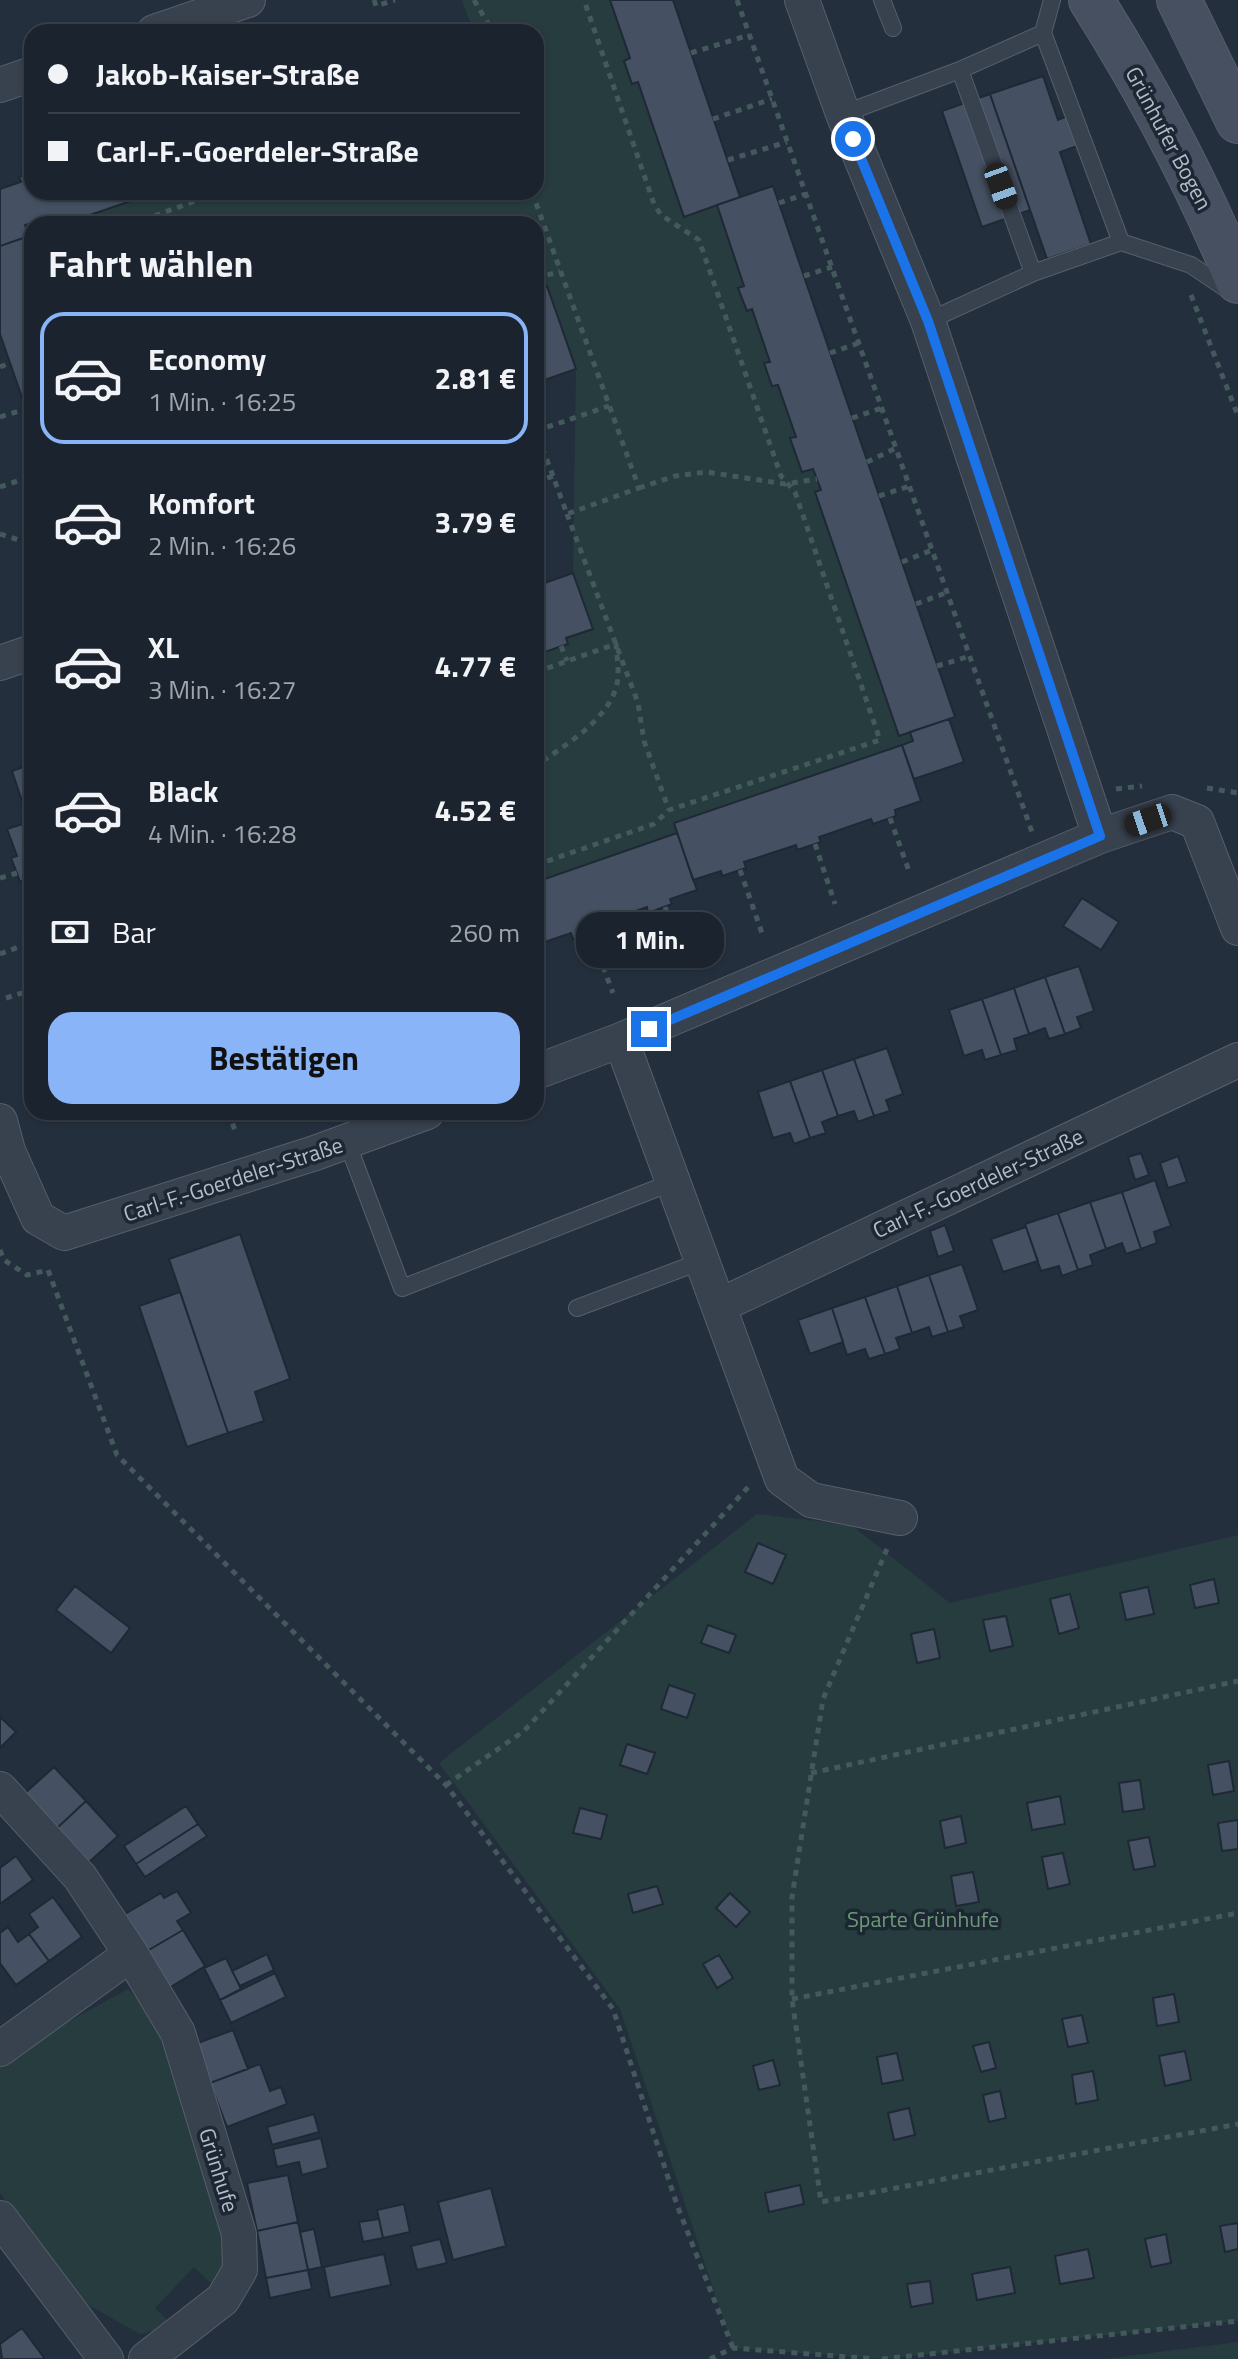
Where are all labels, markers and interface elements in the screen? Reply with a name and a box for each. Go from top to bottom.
text: Jakob-Kaiser-Straße [96,51,360,97]
street label: Grünhufer Bogen [1117,60,1221,216]
route start [835,121,871,157]
text: Carl-F.-Goerdeler-Straße [96,128,419,174]
car [982,159,1020,213]
text: Fahrt wählen [48,236,253,291]
text: Economy [148,336,266,382]
icon: car [52,342,124,414]
text: 2.81 € [435,355,516,401]
text: 1 Min. · 16:25 [148,382,296,421]
text: Komfort [148,480,255,526]
icon: car [52,486,124,558]
text: 3.79 € [435,499,516,545]
text: 2 Min. · 16:26 [148,526,296,565]
text: XL [148,624,179,670]
icon: car [52,630,124,702]
text: 4.77 € [435,643,516,689]
text: 3 Min. · 16:27 [148,670,296,709]
text: Black [148,768,219,814]
icon: car [52,774,124,846]
text: 4.52 € [435,787,516,833]
car [1121,801,1175,839]
text: 4 Min. · 16:28 [148,814,296,853]
text: Bar [112,909,156,955]
icon: cash [48,910,92,954]
text: 260 m [449,913,520,952]
callout: 1 Min. [575,913,723,969]
text: 1 Min. [615,920,685,959]
route end [631,1011,667,1047]
button: Bestätigen [48,1012,520,1104]
street label: Carl-F.-Goerdeler-Straße [867,1119,1089,1247]
street label: Carl-F.-Goerdeler-Straße [119,1127,347,1231]
park label: Sparte Grünhufe [847,1902,999,1936]
street label: Grünhufe [190,2124,248,2216]

